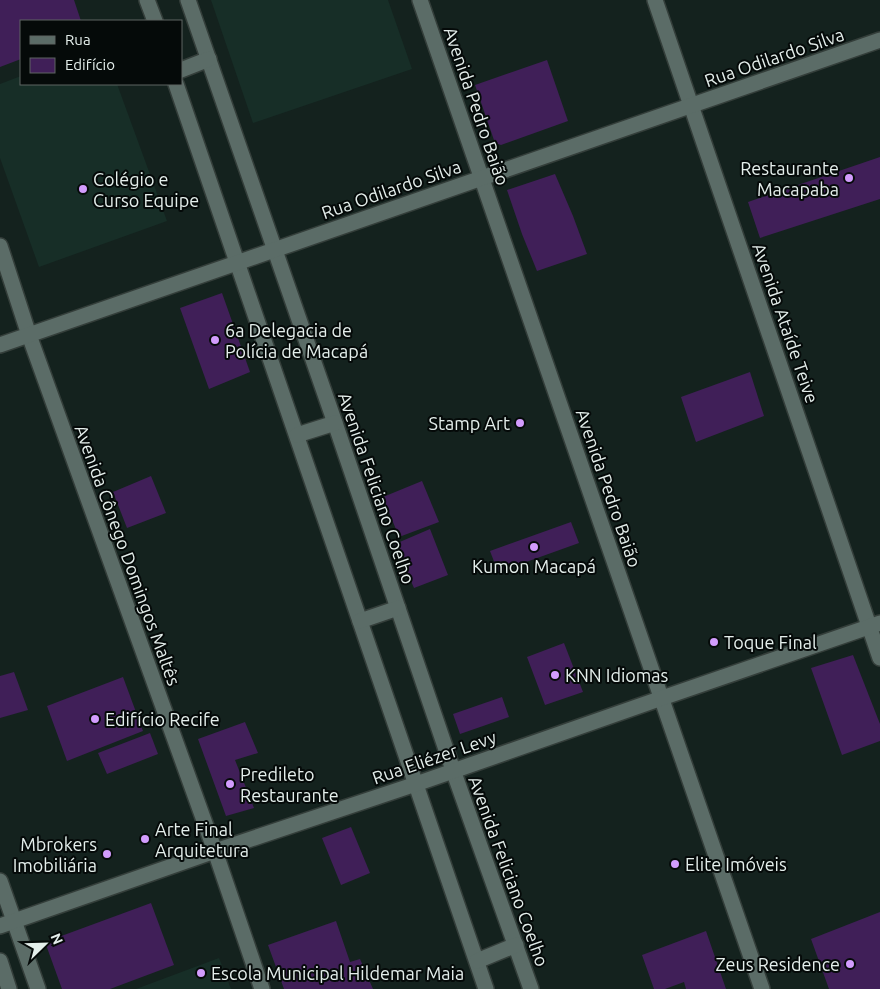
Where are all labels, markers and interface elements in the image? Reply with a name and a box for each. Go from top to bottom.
legend [20,20,182,85]
street label: Avenida Pedro Baião [441,24,513,188]
street label: Rua Odilardo Silva [702,24,846,90]
text: Rua [65,31,91,48]
text: Edifício [65,56,115,73]
street label: Rua Odilardo Silva [319,156,463,222]
place label: Restaurante Macapaba [740,158,839,199]
place label: Colégio e Curso Equipe [93,169,199,210]
marker: Restaurante Macapaba [843,172,855,184]
marker: Colégio e Curso Equipe [77,183,89,195]
street label: Avenida Ataíde Teive [749,240,823,406]
place label: 6a Delegacia de Polícia de Macapá [225,320,368,361]
marker: 6a Delegacia de Polícia de Macapá [209,334,221,346]
street label: Avenida Feliciano Coelho [335,390,419,586]
street label: Avenida Pedro Baião [573,406,645,570]
place label: Stamp Art [428,413,510,433]
marker: Stamp Art [514,417,526,429]
street label: Avenida Cônego Domingos Maltês [71,422,185,688]
marker: Kumon Macapá [528,541,540,553]
place label: Kumon Macapá [472,556,596,576]
place label: Toque Final [724,632,817,652]
marker: Toque Final [708,636,720,648]
place label: KNN Idiomas [565,665,669,685]
marker: KNN Idiomas [549,669,561,681]
place label: Edifício Recife [105,709,220,729]
marker: Edifício Recife [89,713,101,725]
street label: Rua Eliézer Levy [369,726,499,788]
place label: Predileto Restaurante [240,764,339,805]
street label: Avenida Feliciano Coelho [465,773,553,969]
marker: Predileto Restaurante [224,778,236,790]
place label: Arte Final Arquitetura [155,819,249,860]
marker: Arte Final Arquitetura [139,833,151,845]
place label: Mbrokers Imobiliária [13,834,97,875]
marker: Mbrokers Imobiliária [101,848,113,860]
place label: Elite Imóveis [685,854,787,874]
marker: Elite Imóveis [669,858,681,870]
north arrow [20,919,70,969]
text: N [48,931,66,947]
place label: Zeus Residence [715,954,840,974]
marker: Zeus Residence [844,958,856,970]
place label: Escola Municipal Hildemar Maia [211,963,464,983]
marker: Escola Municipal Hildemar Maia [195,967,207,979]

